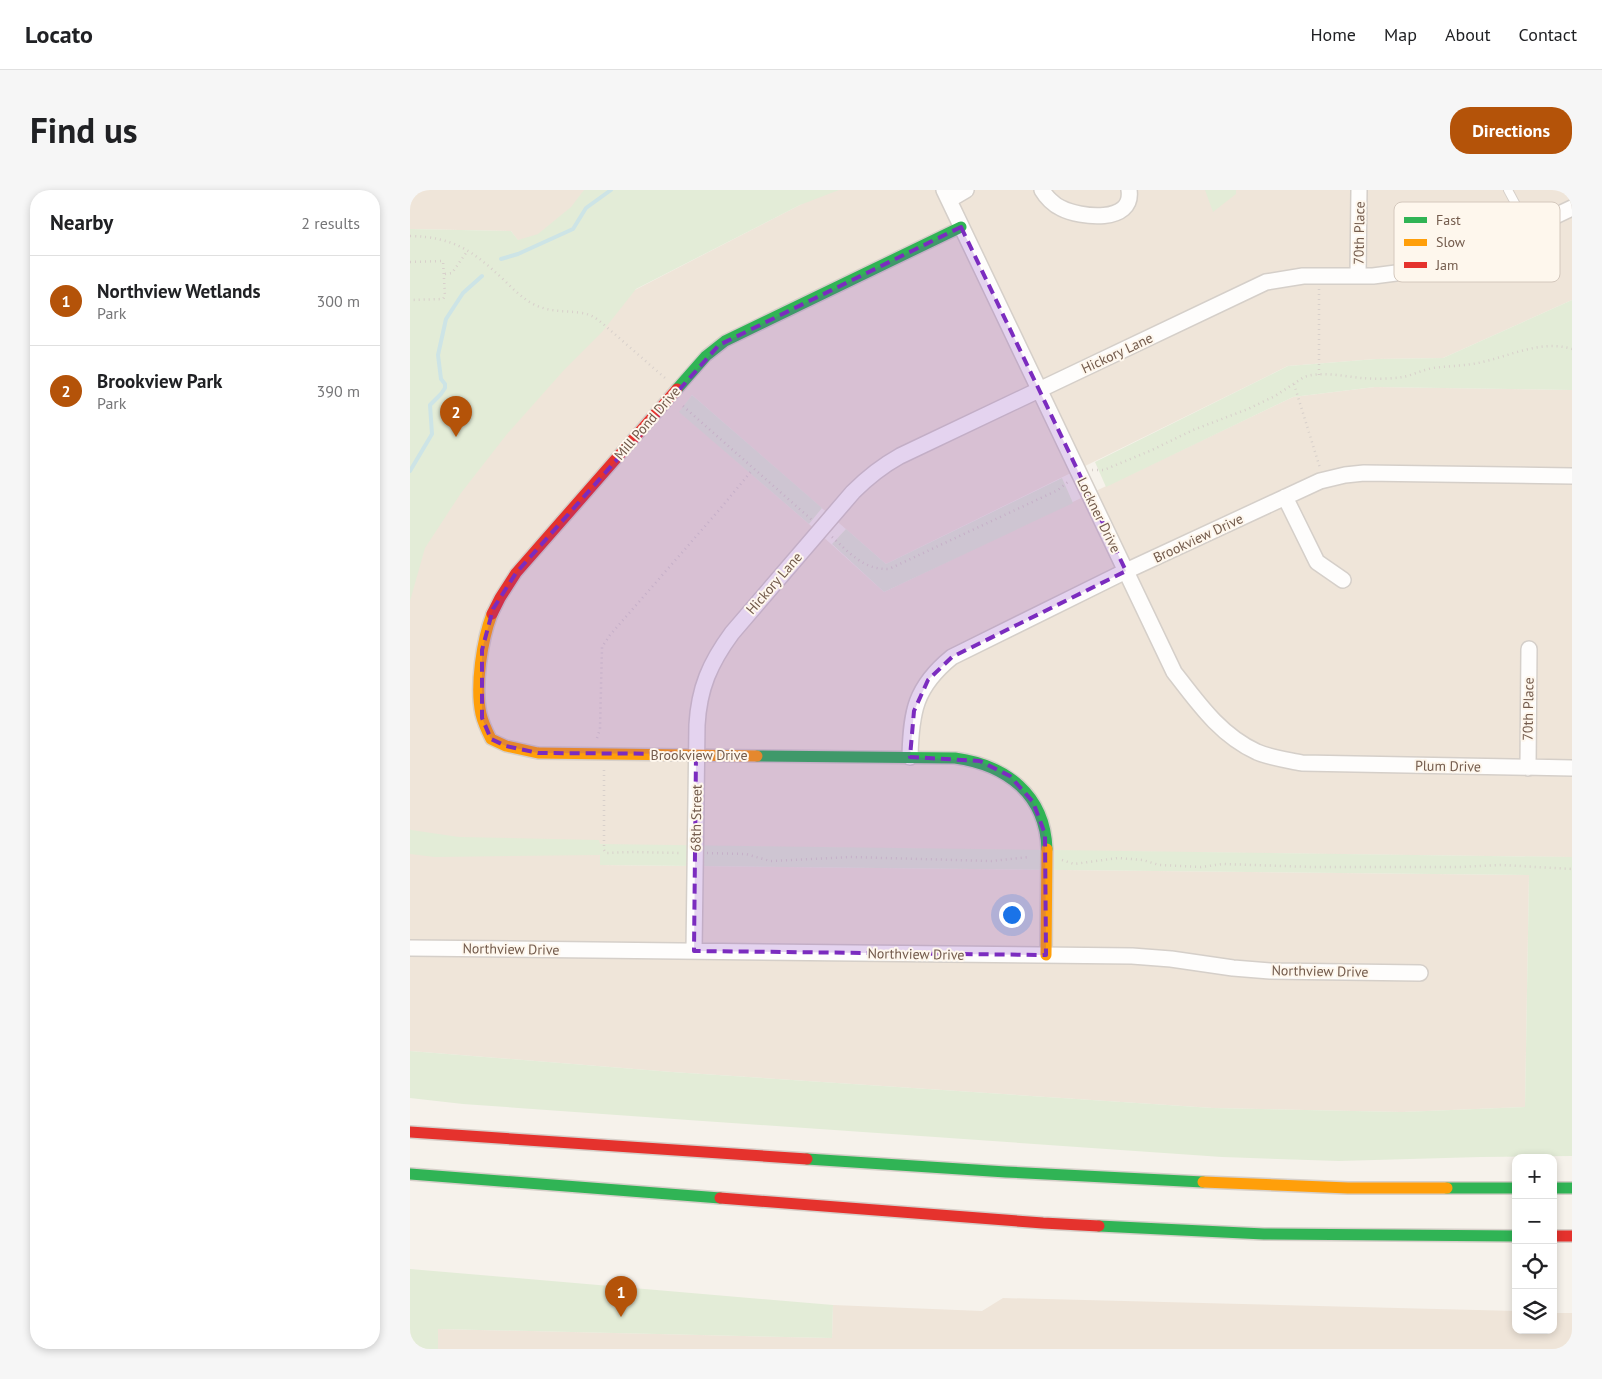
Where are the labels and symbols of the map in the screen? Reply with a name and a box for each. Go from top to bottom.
street label: 70th Place [1349,201,1369,265]
legend [1394,202,1560,282]
text: Fast [1436,211,1461,229]
text: Slow [1436,233,1466,251]
text: Jam [1435,256,1458,274]
street label: Hickory Lane [1078,329,1156,377]
street label: Mill Pond Drive [610,382,684,464]
pin: 2 [440,396,472,437]
street label: Lockner Drive [1073,474,1125,556]
street label: Brookview Drive [1150,509,1246,567]
street label: Hickory Lane [742,548,806,618]
street label: 70th Place [1518,677,1538,741]
street label: Brookview Drive [650,746,748,764]
street label: Plum Drive [1415,756,1481,776]
street label: 68th Street [686,784,706,852]
your location [999,902,1025,928]
street label: Northview Drive [462,939,560,959]
street label: Northview Drive [867,944,965,964]
street label: Northview Drive [1271,961,1369,981]
pin: 1 [605,1276,637,1317]

